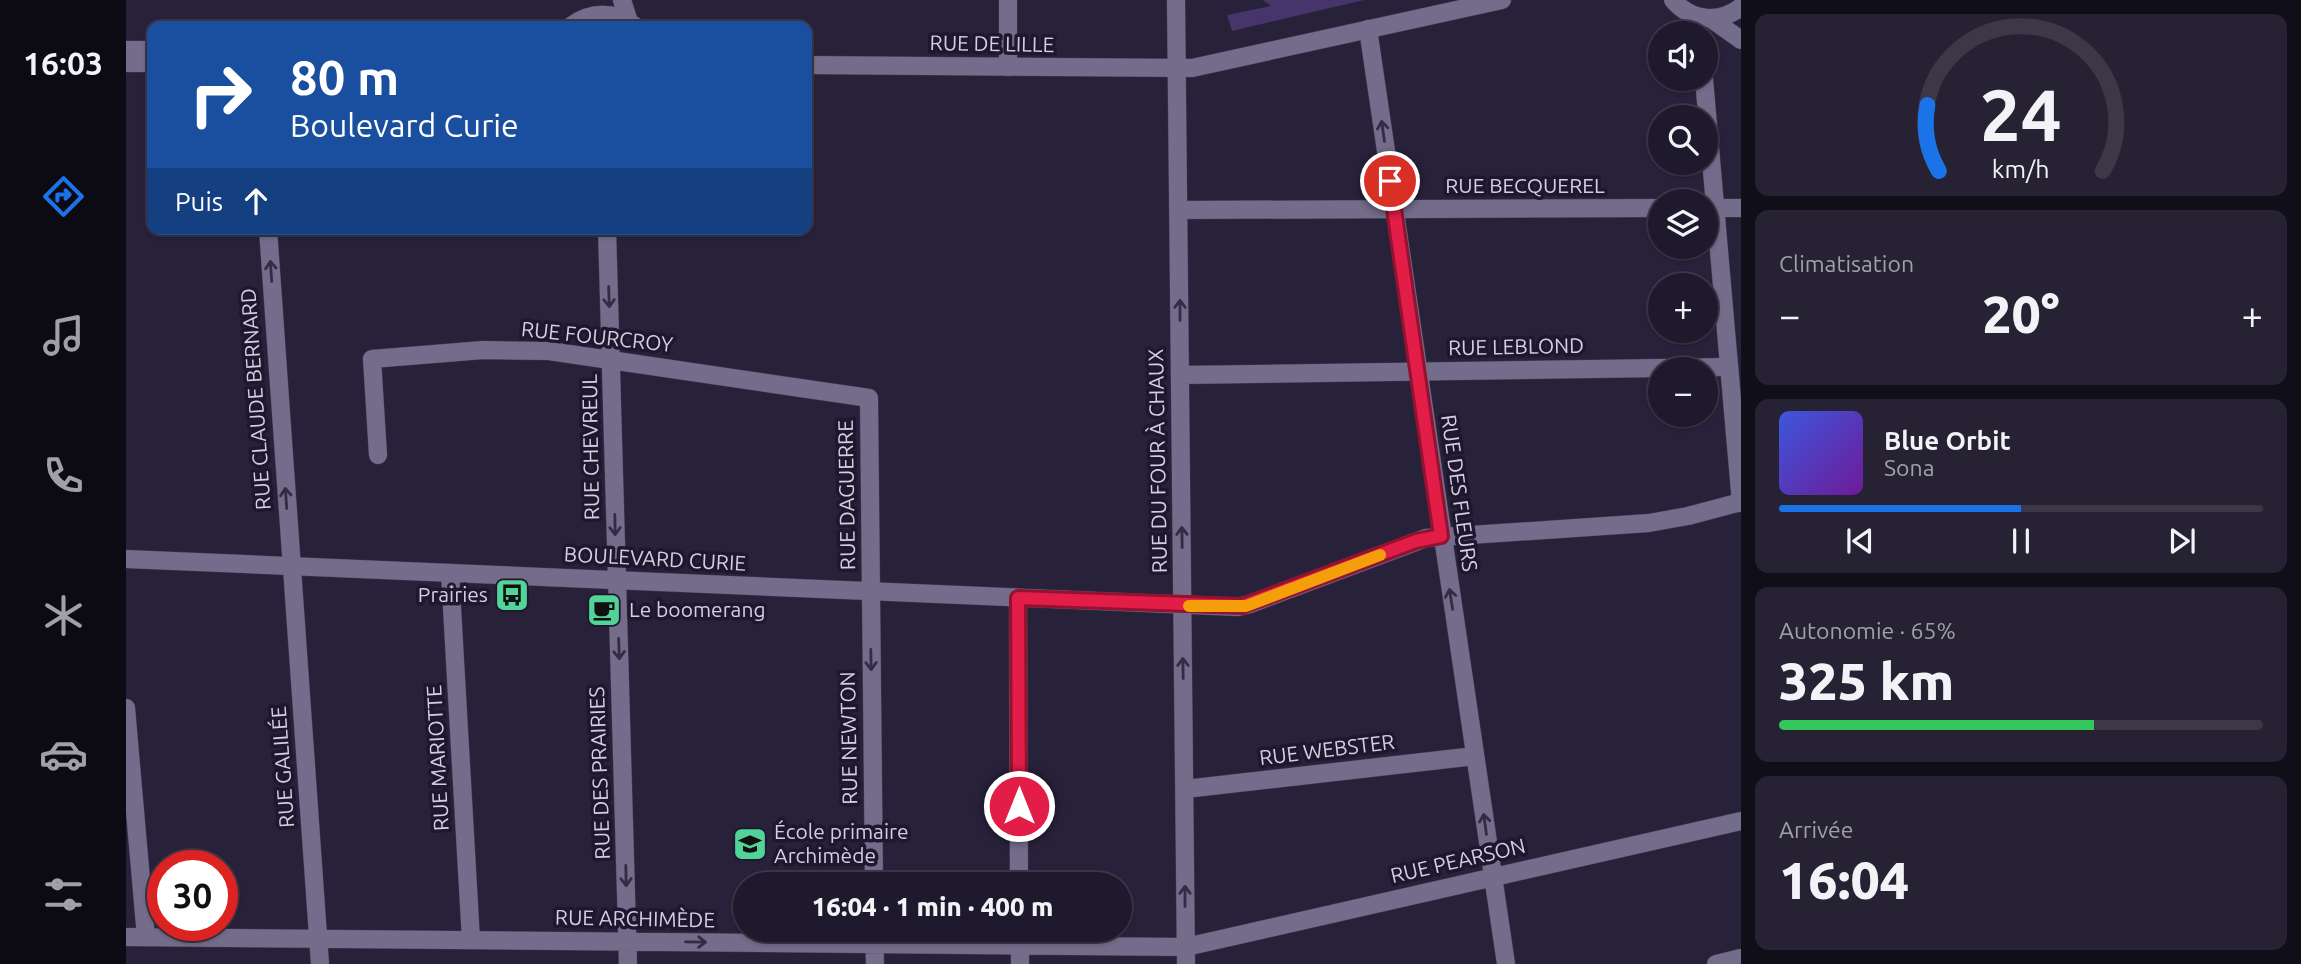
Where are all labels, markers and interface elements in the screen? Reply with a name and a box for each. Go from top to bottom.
map controls [1648,21,1718,427]
button: sound [1648,21,1718,91]
street label: RUE DE LILLE [929,30,1055,56]
text: 16:03 [23,45,103,81]
icon: right [175,49,266,140]
text: 80 m [290,49,399,104]
text: 24 [1980,73,2062,155]
button: search [1648,105,1718,175]
text: Boulevard Curie [290,107,519,143]
one-way arrow [1376,120,1389,143]
pin [1360,151,1420,211]
text: km/h [1992,155,2050,183]
icon: arrive [1371,162,1409,200]
icon: directions [39,172,88,221]
street label: RUE BECQUEREL [1445,173,1605,197]
icon: ahead [237,182,275,220]
text: Puis [175,187,223,216]
button: layers [1648,189,1718,259]
text: Climatisation [1779,251,1914,276]
one-way arrow [264,260,277,283]
button: + [1648,273,1718,343]
text: 20° [1982,285,2060,343]
one-way arrow [602,286,616,309]
street label: RUE CLAUDE BERNARD [235,287,275,511]
text: − [1779,294,1800,336]
text: + [2242,294,2263,336]
one-way arrow [1173,298,1187,321]
icon: music [39,311,88,360]
street label: RUE FOURCROY [520,316,674,356]
street label: RUE LEBLOND [1448,333,1584,359]
street label: RUE DU FOUR À CHAUX [1143,349,1171,573]
button: − [1648,357,1718,427]
street label: RUE CHEVREUL [577,373,603,520]
street label: RUE DES FLEURS [1437,413,1483,573]
street label: RUE DAGUERRE [833,420,859,570]
text: Blue Orbit [1884,426,2011,455]
icon: phone [39,451,88,500]
text: Sona [1884,455,1934,480]
one-way arrow [279,487,292,510]
one-way arrow [609,513,622,536]
icon: previous [1841,522,1879,560]
icon: pause [2002,522,2040,560]
icon: next [2163,522,2201,560]
one-way arrow [1175,526,1189,549]
street label: BOULEVARD CURIE [563,541,747,575]
bus stop icon: Prairies [493,576,531,614]
place label: Prairies [418,582,488,606]
one-way arrow [1444,588,1457,611]
icon: climate [39,591,88,640]
cafe icon: Le boomerang [585,591,623,629]
place label: Le boomerang [629,597,765,621]
text: Autonomie · 65% [1779,618,1956,643]
one-way arrow [613,637,626,660]
one-way arrow [864,648,878,671]
text: 325 km [1779,652,1954,710]
one-way arrow [1176,657,1190,680]
street label: RUE NEWTON [835,671,861,805]
street label: RUE MARIOTTE [421,685,453,832]
street label: RUE DES PRAIRIES [584,686,614,860]
street label: RUE GALILÉE [266,705,298,829]
street label: RUE WEBSTER [1258,729,1396,769]
icon: car [39,730,88,779]
position arrow [982,769,1056,843]
one-way arrow [1478,813,1491,836]
text: Arrivée [1779,817,1854,842]
place label: École primaire Archimède [774,819,909,867]
school or university icon: École primaire Archimède [731,825,769,863]
street label: RUE PEARSON [1388,833,1528,887]
speed limit sign: 30 [147,850,238,941]
text: 16:04 [1779,851,1909,909]
one-way arrow [619,864,633,887]
icon: filters [39,870,88,919]
one-way arrow [1179,885,1192,908]
text: 16:04 · 1 min · 400 m [812,892,1053,921]
street label: RUE ARCHIMÈDE [555,905,715,931]
one-way arrow [684,935,707,949]

